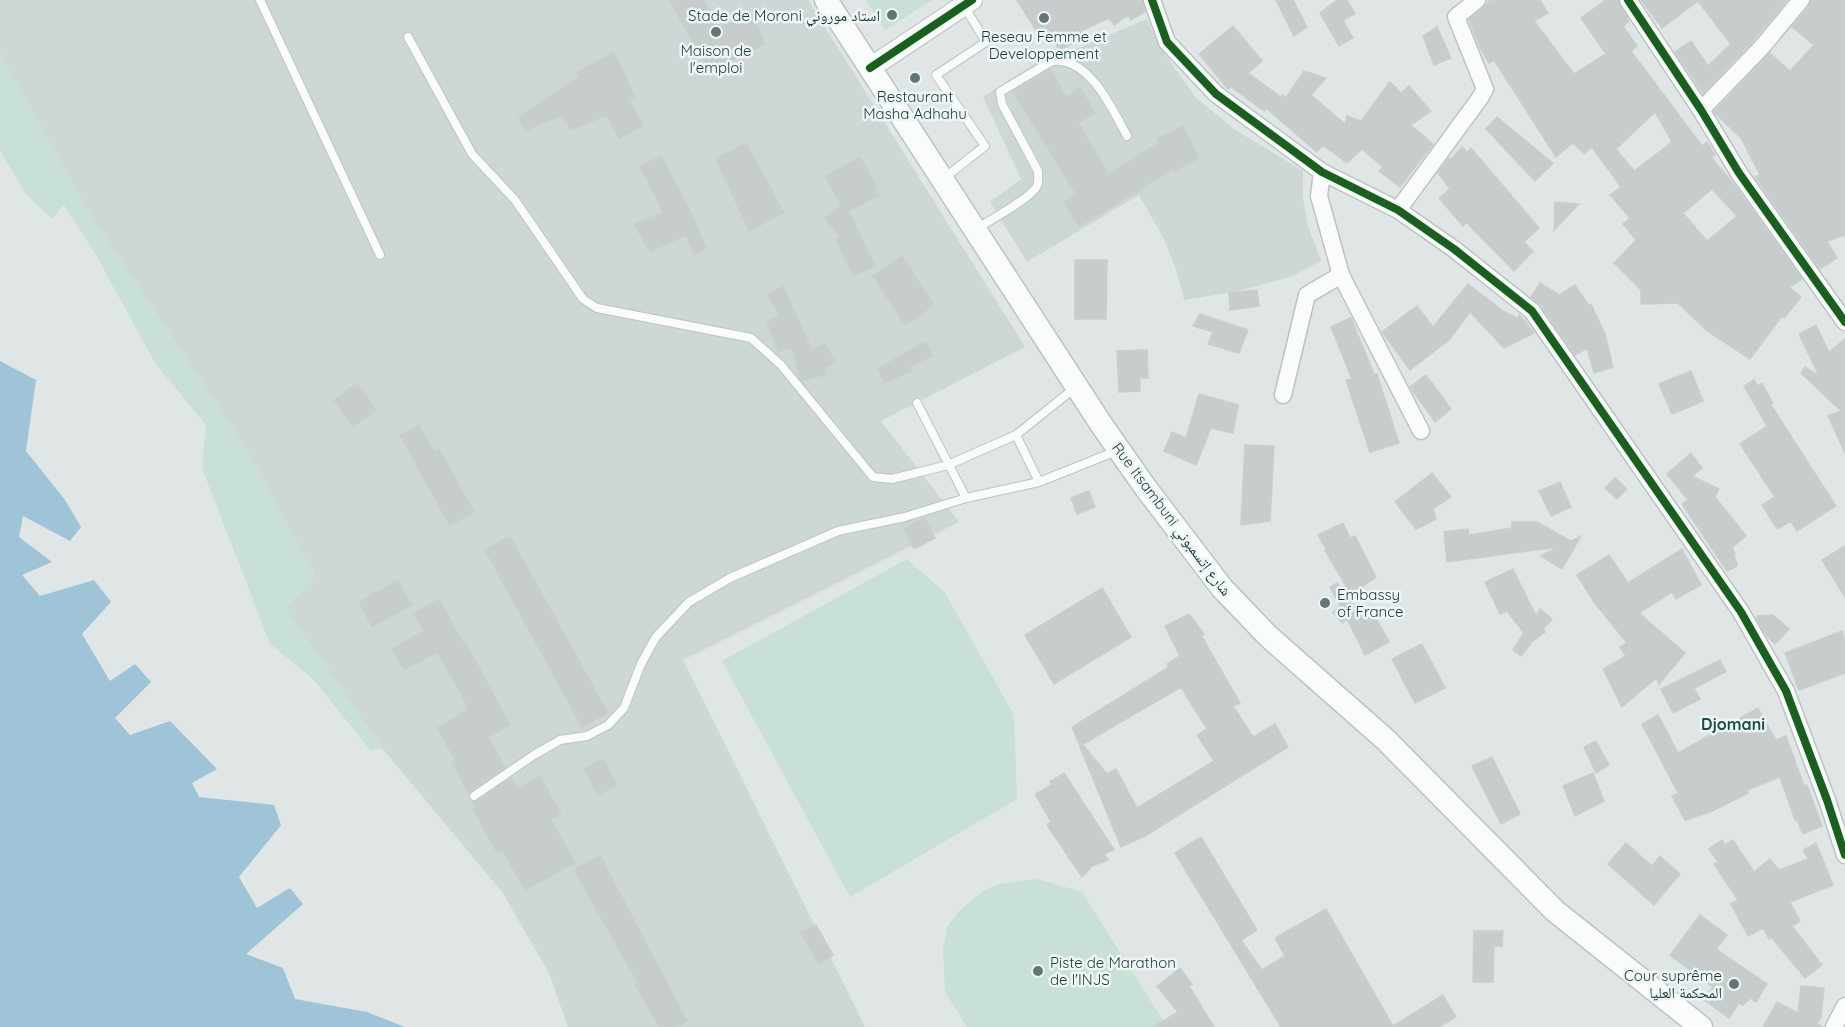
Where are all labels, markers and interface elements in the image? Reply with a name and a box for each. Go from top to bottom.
place label: Stade de Moroni استاد موروني [688,6,880,27]
marker: Stade de Moroni استاد موروني [885,8,899,22]
marker: Reseau Femme et Developpement [1037,11,1051,25]
marker: Maison de l'emploi [709,25,723,39]
place label: Reseau Femme et Developpement [981,27,1107,63]
place label: Maison de l'emploi [680,41,752,77]
marker: Restaurant Masha Adhahu [908,71,922,85]
place label: Restaurant Masha Adhahu [863,87,967,123]
street label: Rue Itsambuni شارع إتسمبوني [1106,439,1236,601]
place label: Embassy of France [1337,585,1404,621]
marker: Embassy of France [1318,596,1332,610]
district label: Djomani [1701,714,1765,734]
place label: Piste de Marathon de l'INJS [1050,953,1176,989]
marker: Piste de Marathon de l'INJS [1031,964,1045,978]
place label: Cour suprême المحكمة العليا [1624,966,1722,1002]
marker: Cour suprême المحكمة العليا [1727,977,1741,991]

